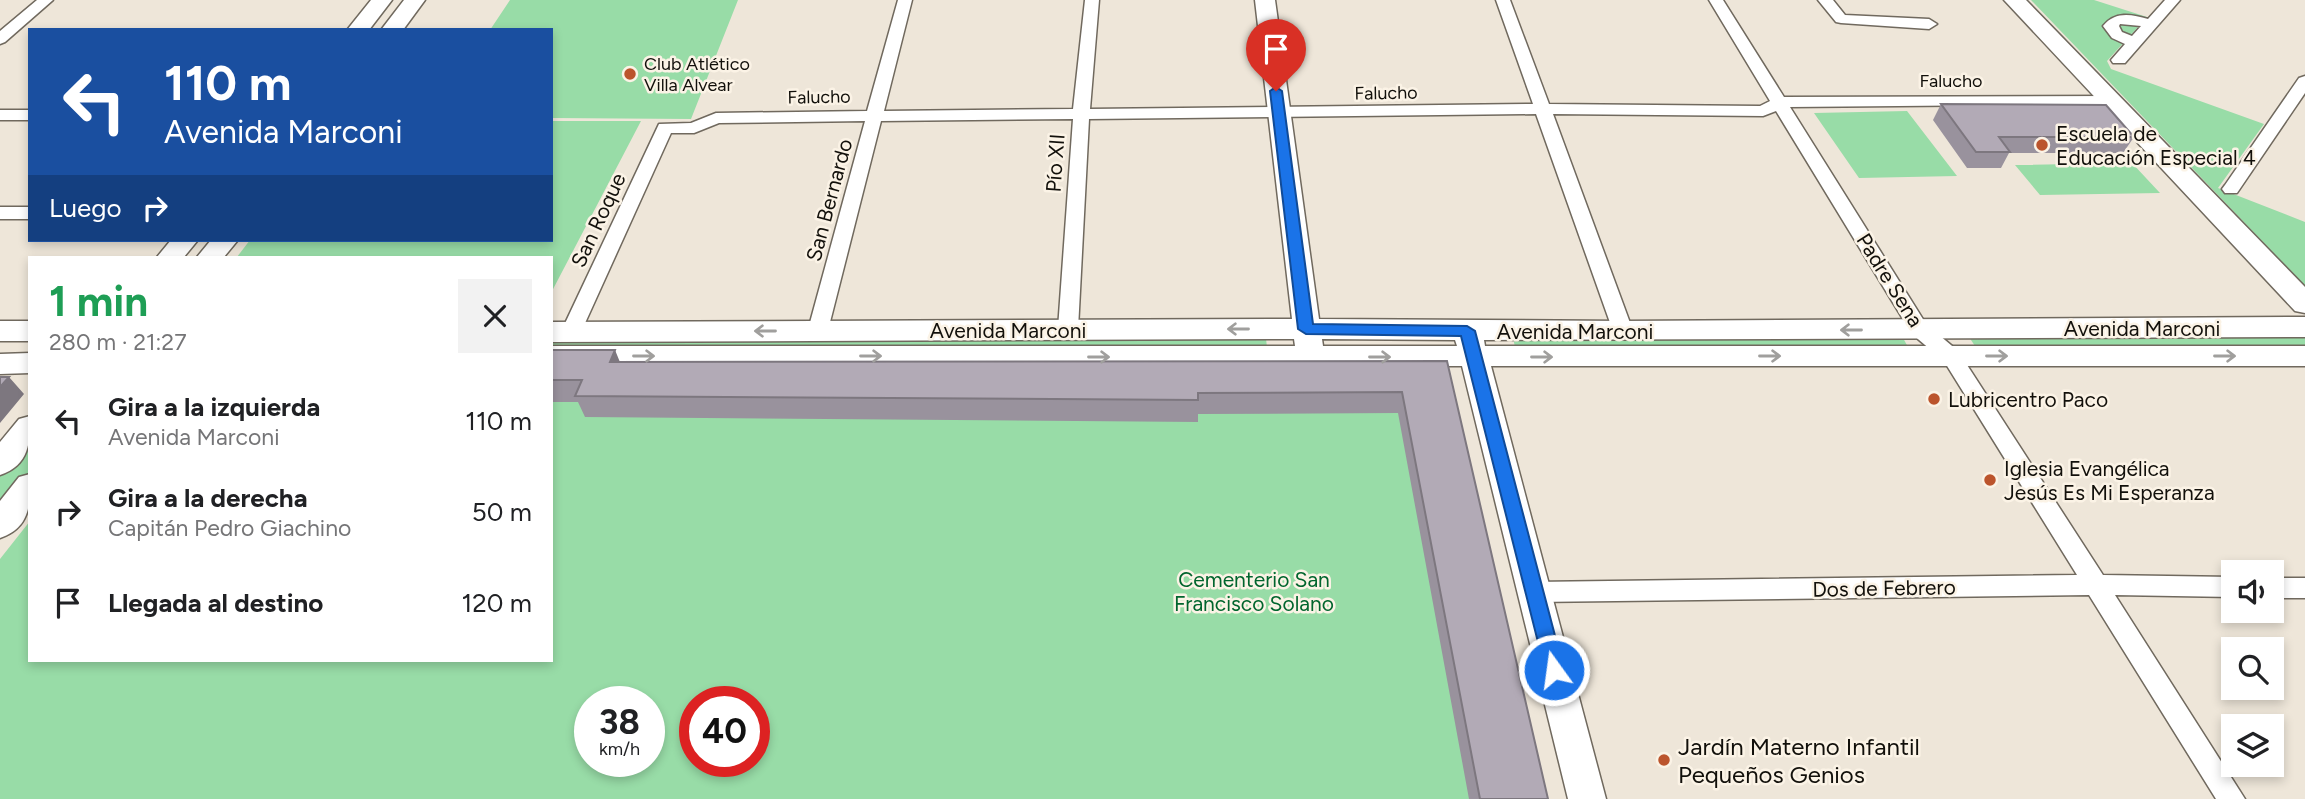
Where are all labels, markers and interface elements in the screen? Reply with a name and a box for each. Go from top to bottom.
pin [1246,19,1306,91]
icon: arrive [1257,30,1295,68]
text: 110 m [164,53,292,112]
place label: Club Atlético Villa Alvear [644,53,750,96]
icon: left [49,56,140,147]
marker: Club Atlético Villa Alvear [622,66,638,82]
street label: Falucho [1919,70,1983,92]
street label: Falucho [1354,81,1418,105]
street label: Falucho [787,85,851,109]
text: Avenida Marconi [164,113,403,151]
place label: Escuela de Educación Especial 4 [2056,121,2256,170]
street label: Pío XII [1040,133,1070,193]
street label: San Bernardo [801,136,857,264]
marker: Escuela de Educación Especial 4 [2034,137,2050,153]
street label: San Roque [565,169,631,271]
icon: right [136,189,174,227]
text: Luego [49,192,122,224]
street label: Padre Sena [1851,229,1929,331]
text: 1 min [49,276,148,327]
button: close [458,279,532,353]
street label: Avenida Marconi [2064,316,2220,341]
street label: Avenida Marconi [930,318,1086,343]
street label: Avenida Marconi [1497,319,1653,344]
one-way arrow [1226,322,1249,336]
one-way arrow [1839,323,1862,337]
one-way arrow [754,324,777,337]
text: 280 m · 21:27 [49,328,187,356]
one-way arrow [632,349,655,363]
one-way arrow [860,349,883,363]
one-way arrow [1758,349,1781,363]
one-way arrow [1985,349,2008,363]
one-way arrow [2213,349,2236,363]
one-way arrow [1087,350,1110,364]
one-way arrow [1368,350,1391,364]
one-way arrow [1530,350,1553,364]
place label: Lubricentro Paco [1948,387,2108,412]
text: Gira a la izquierda [108,391,320,423]
marker: Lubricentro Paco [1926,391,1942,407]
icon: left [49,402,87,440]
text: 110 m [465,405,532,437]
text: Avenida Marconi [108,423,280,451]
place label: Iglesia Evangélica Jesús Es Mi Esperanza [2004,456,2215,505]
marker: Iglesia Evangélica Jesús Es Mi Esperanza [1982,472,1998,488]
text: Gira a la derecha [108,482,308,514]
icon: right [49,493,87,531]
text: 50 m [472,496,532,528]
text: Capitán Pedro Giachino [108,514,351,542]
map controls [2221,560,2284,777]
button: sound [2221,560,2284,623]
park label: Cementerio San Francisco Solano [1174,567,1334,616]
street label: Dos de Febrero [1812,574,1956,602]
icon: arrive [49,584,87,622]
text: Llegada al destino [108,587,323,619]
text: 120 m [462,587,532,619]
position arrow [1517,633,1591,707]
button: search [2221,637,2284,700]
speed limit sign: 40 [679,686,770,777]
text: 38 [599,701,640,743]
button: layers [2221,714,2284,777]
place label: Jardín Materno Infantil Pequeños Genios [1678,732,1920,789]
text: km/h [599,738,640,760]
marker: Jardín Materno Infantil Pequeños Genios [1656,752,1672,768]

